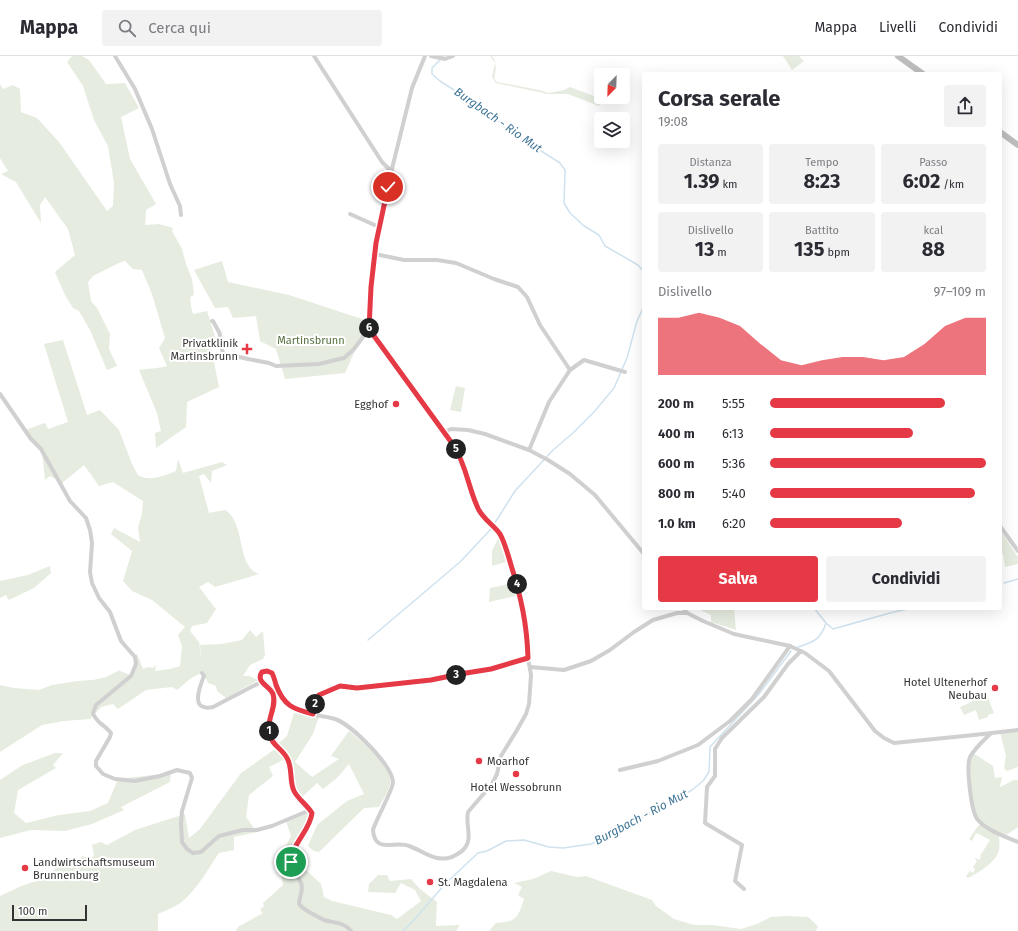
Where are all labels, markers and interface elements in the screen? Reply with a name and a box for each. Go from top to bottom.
search box [102,10,382,46]
text: Mappa [20,16,78,39]
icon: search [116,17,138,39]
text: Cerca qui [148,19,211,37]
text: Mappa [814,19,857,36]
text: Livelli [879,19,917,36]
text: Condividi [939,19,998,36]
north arrow [594,68,630,104]
map controls [594,68,630,148]
water label: Burgbach - Rio Mut [452,85,545,156]
text: Corsa serale [658,85,781,112]
button: share [944,85,986,127]
button: layers [594,112,630,148]
text: 19:08 [658,114,688,129]
text: Distanza [690,156,732,169]
text: Tempo [805,156,839,169]
text: Passo [919,156,947,169]
text: 1.39 [684,169,720,193]
text: 8:23 [803,169,841,193]
text: 6:02 [903,169,940,193]
pin [371,170,405,204]
icon: check [377,176,399,198]
text: km [720,178,738,191]
text: /km [940,178,964,191]
text: Dislivello [688,224,734,237]
text: Battito [805,224,839,237]
text: kcal [923,224,943,237]
text: 13 [695,237,714,261]
text: 135 [794,237,824,261]
text: 88 [922,237,945,261]
text: m [714,246,727,259]
text: bpm [824,246,850,259]
text: Dislivello [658,284,712,299]
text: 97–109 m [934,284,986,299]
pin: 6 [359,318,379,338]
text: 6 [366,321,372,334]
park label: Martinsbrunn [277,334,345,347]
place label: Privatklinik Martinsbrunn [170,337,238,363]
marker: Privatklinik Martinsbrunn [241,343,253,355]
text: 200 m [658,396,694,411]
text: 5:55 [722,396,745,411]
place label: Egghof [354,398,389,411]
marker: Egghof [391,399,401,409]
text: 400 m [658,426,695,441]
text: 6:13 [722,426,744,441]
pin: 5 [446,439,466,459]
text: 5 [453,442,459,455]
text: 600 m [658,456,695,471]
text: 5:36 [722,456,745,471]
text: 800 m [658,486,695,501]
text: 5:40 [722,486,746,501]
text: 1.0 km [658,516,696,531]
text: 6:20 [722,516,746,531]
button: Salva [658,556,818,602]
button: Condividi [826,556,986,602]
pin: 4 [507,574,527,594]
text: 4 [514,577,520,590]
pin: 3 [446,665,466,685]
text: 3 [453,668,459,681]
place label: Hotel Ultenerhof Neubau [904,676,988,702]
marker: Hotel Ultenerhof Neubau [990,683,1000,693]
pin: 2 [305,694,325,714]
text: 2 [312,697,318,710]
pin: 1 [259,721,279,741]
text: 1 [266,724,272,737]
place label: Moarhof [487,755,530,768]
marker: Moarhof [474,756,484,766]
marker: Hotel Wessobrunn [511,769,521,779]
place label: Hotel Wessobrunn [470,781,562,794]
water label: Burgbach - Rio Mut [592,786,691,848]
pin [274,845,308,879]
icon: arrive [280,851,302,873]
place label: Landwirtschaftsmuseum Brunnenburg [33,856,155,882]
marker: Landwirtschaftsmuseum Brunnenburg [20,863,30,873]
place label: St. Magdalena [438,876,508,889]
marker: St. Magdalena [425,877,435,887]
scale bar [12,903,87,922]
text: 100 m [18,905,47,918]

